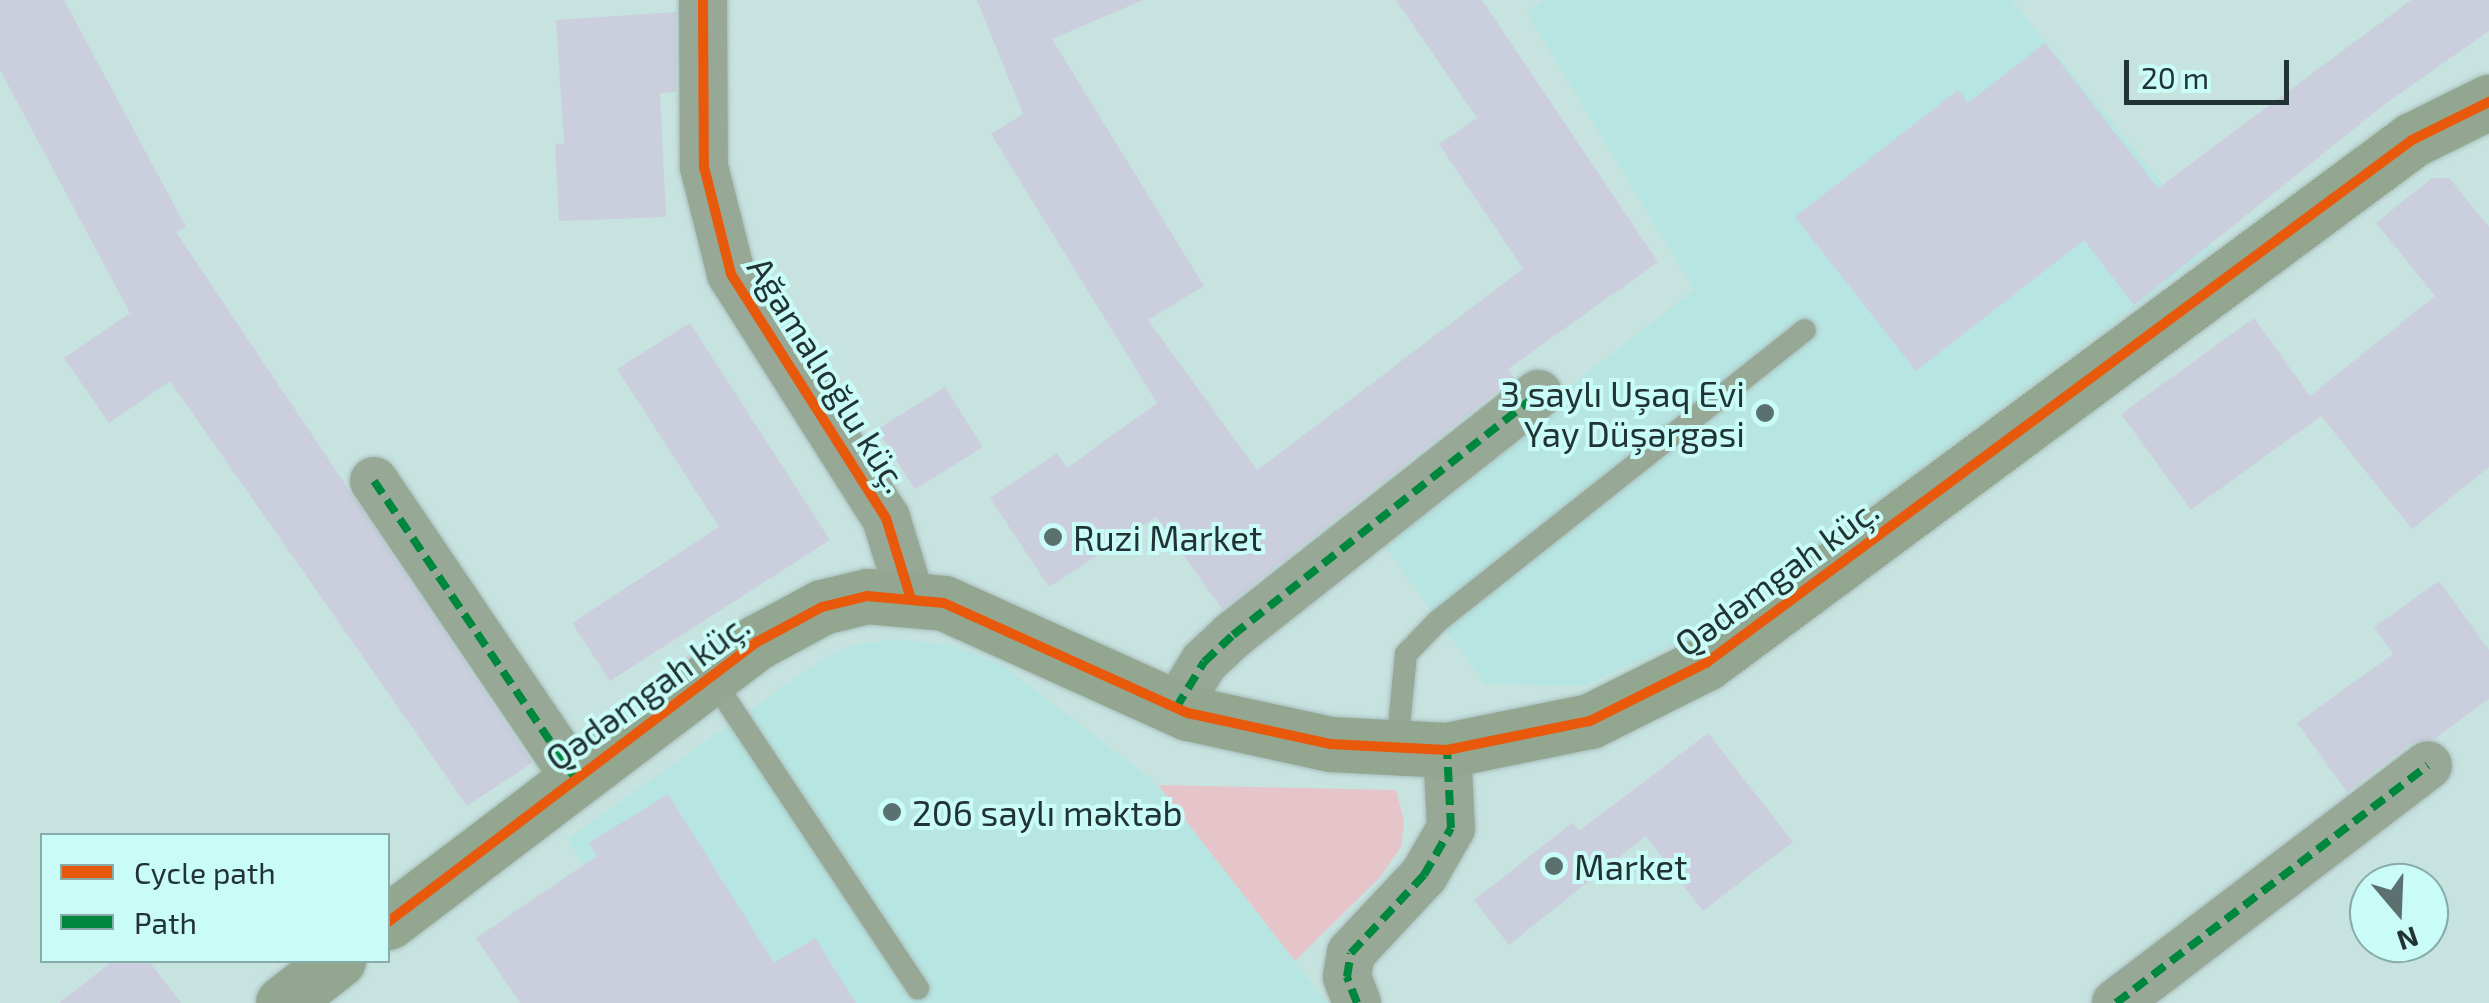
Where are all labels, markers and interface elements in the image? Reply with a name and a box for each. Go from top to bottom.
scale bar [2129,40,2294,102]
text: 20 m [2141,59,2209,95]
street label: Ağamalıoğlu küç. [740,248,918,500]
place label: 3 saylı Uşaq Evi Yay Düşərgəsi [1500,372,1745,454]
marker: 3 saylı Uşaq Evi Yay Düşərgəsi [1754,402,1776,424]
street label: Qədəmgah küç. [1666,488,1886,664]
place label: Ruzi Market [1073,516,1262,558]
marker: Ruzi Market [1042,526,1064,548]
street label: Qədəmgah küç. [537,603,757,779]
place label: 206 saylı məktəb [912,791,1182,833]
marker: 206 saylı məktəb [881,801,903,823]
legend [40,833,390,963]
place label: Market [1574,845,1687,887]
text: Cycle path [134,854,276,890]
marker: Market [1543,855,1565,877]
north arrow [2349,863,2449,963]
text: Path [134,904,197,940]
text: N [2393,920,2423,959]

